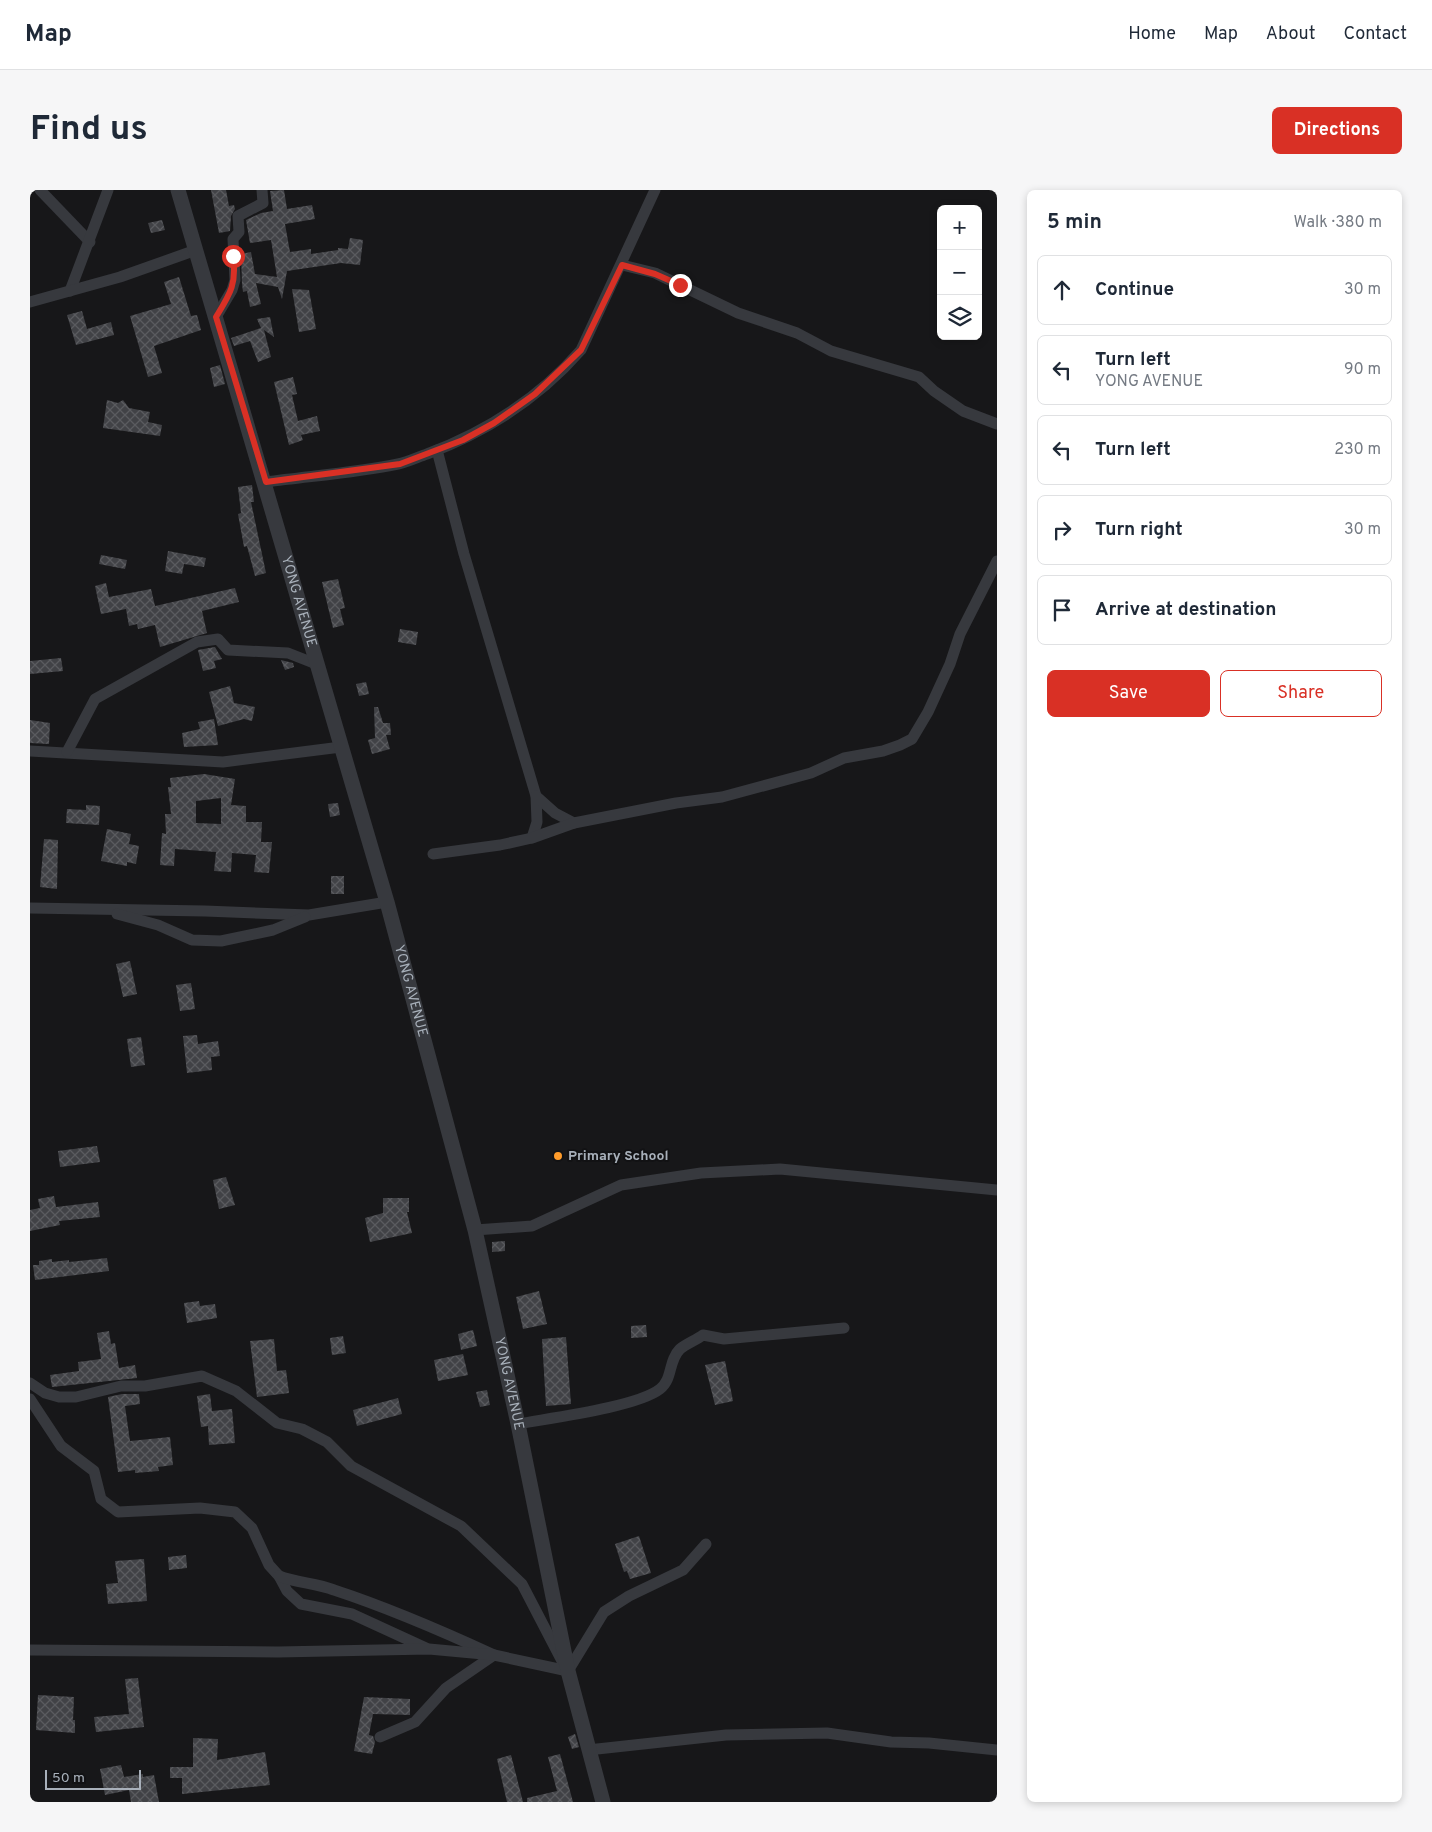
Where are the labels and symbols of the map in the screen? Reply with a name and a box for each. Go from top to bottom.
route start [222,245,245,268]
route end [669,274,692,297]
street label: YONG AVENUE [277,554,320,649]
street label: YONG AVENUE [390,943,431,1039]
place label: Primary School [568,1148,669,1165]
marker: Primary School [552,1150,564,1162]
street label: YONG AVENUE [491,1336,528,1432]
scale bar [45,1767,141,1790]

